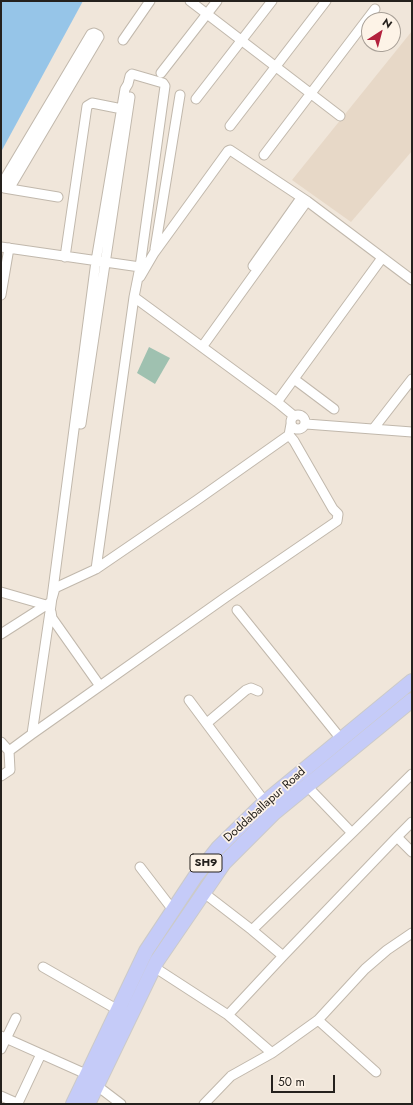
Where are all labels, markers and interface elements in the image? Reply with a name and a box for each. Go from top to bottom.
north arrow [361,12,401,52]
text: N [379,14,396,32]
street label: Doddaballapur Road [221,765,309,845]
road number: SH9 [190,854,222,872]
scale bar [273,1067,337,1093]
text: 50 m [278,1073,305,1091]

